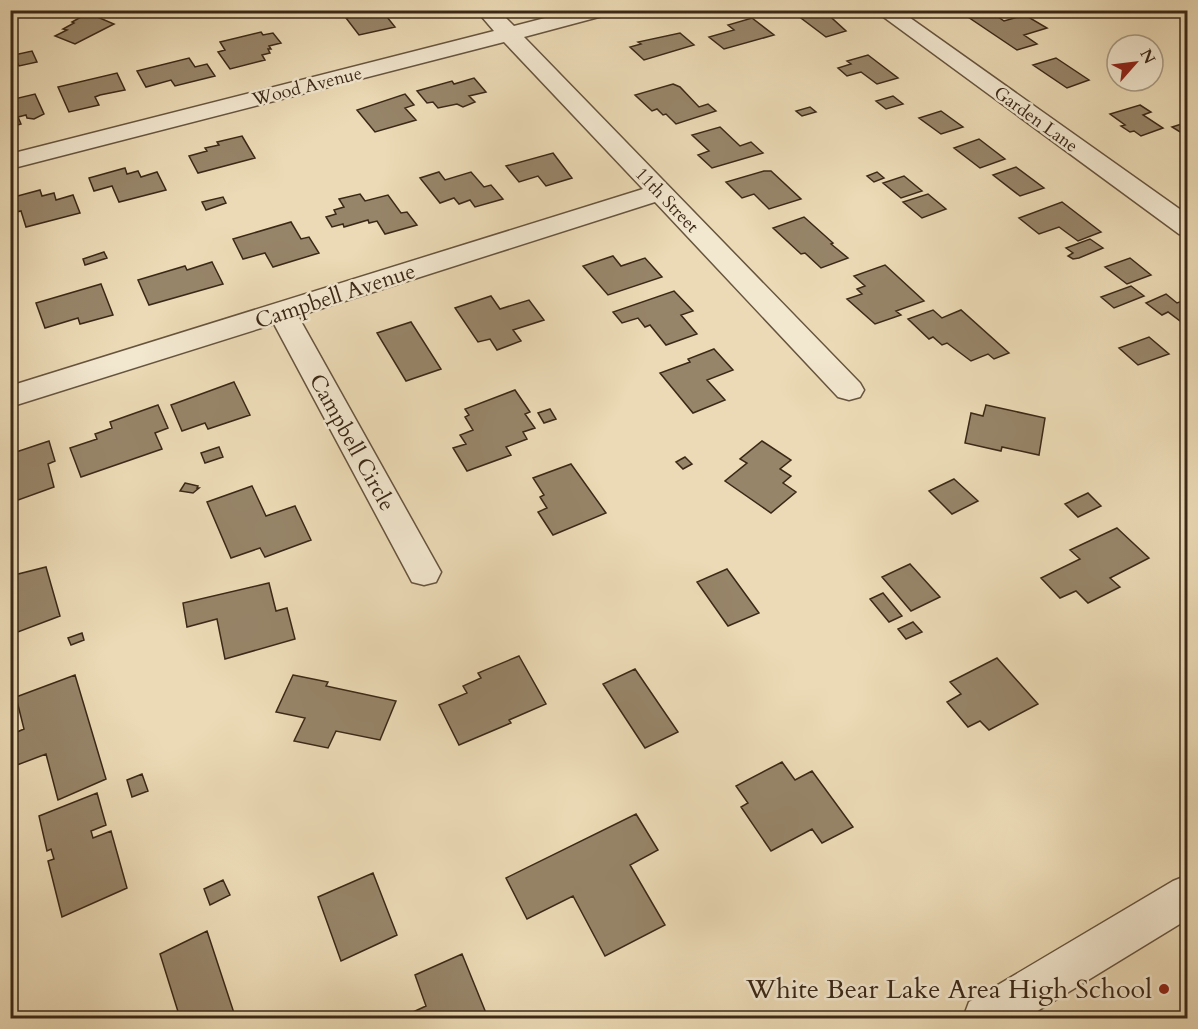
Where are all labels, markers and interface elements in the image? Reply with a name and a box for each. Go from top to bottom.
north arrow [1105,33,1165,93]
text: N [1134,45,1160,68]
street label: Wood Avenue [249,61,365,112]
street label: Garden Lane [989,80,1083,158]
street label: 11th Street [629,162,704,239]
street label: Campbell Avenue [251,256,419,336]
street label: Campbell Circle [302,369,402,516]
place label: White Bear Lake Area High School [745,971,1152,1008]
marker: White Bear Lake Area High School [1157,982,1171,996]

